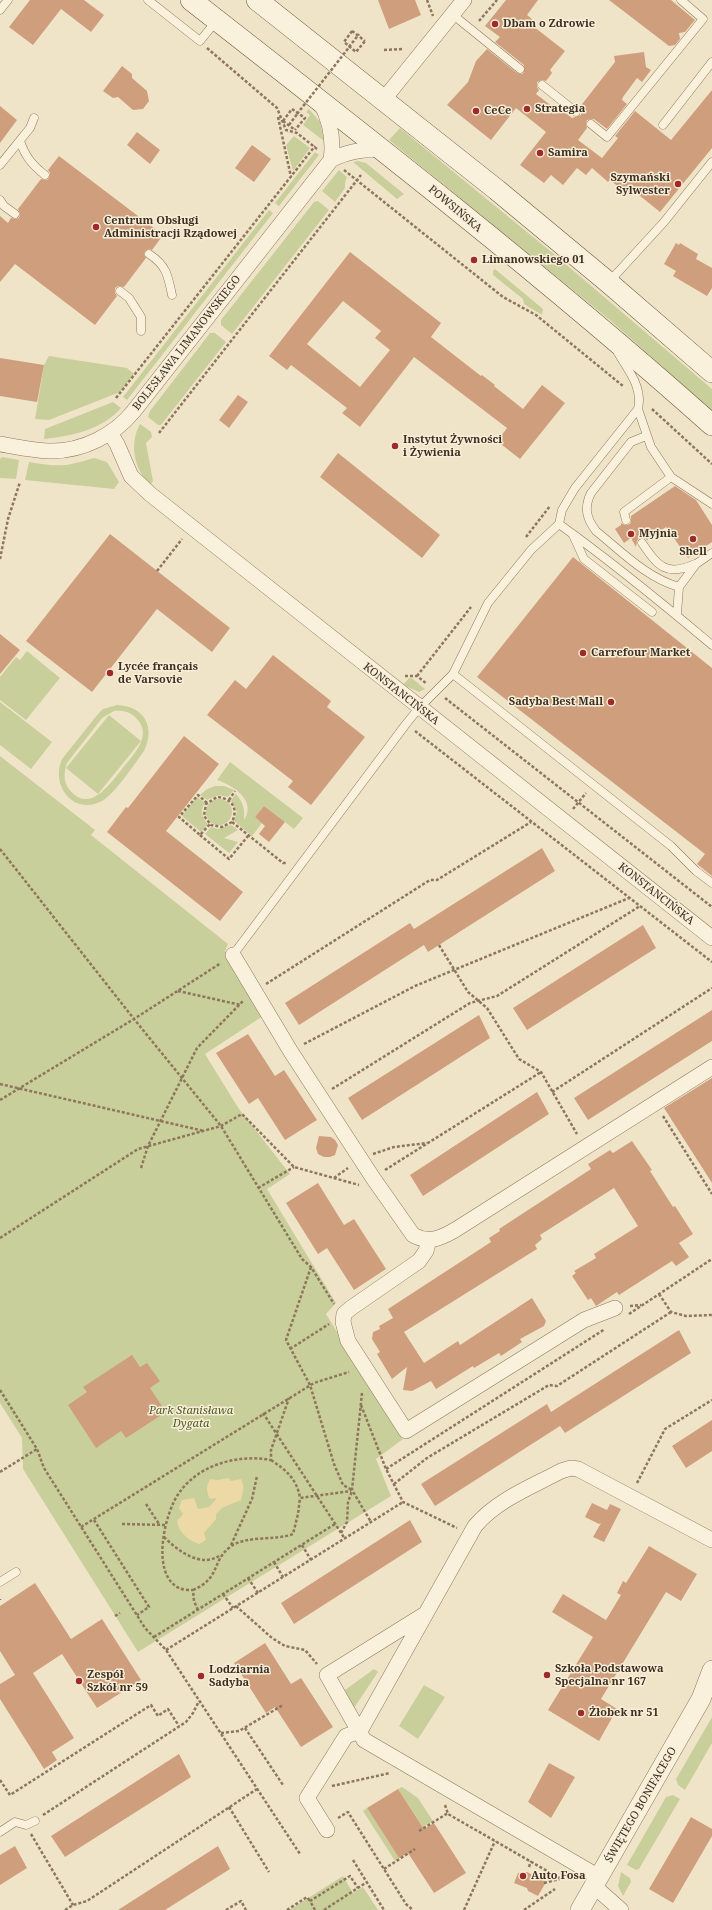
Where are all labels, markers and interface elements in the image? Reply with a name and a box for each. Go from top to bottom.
place label: Dbam o Zdrowie [503,17,595,31]
marker: Dbam o Zdrowie [490,19,500,29]
place label: Strategia [535,102,585,116]
place label: CeCe [484,104,511,118]
marker: Strategia [522,104,532,114]
marker: CeCe [471,106,481,116]
place label: Samira [548,146,588,160]
marker: Samira [535,148,545,158]
place label: Szymański Sylwester [610,171,670,197]
marker: Szymański Sylwester [673,179,683,189]
street label: POWSIŃSKA [425,183,485,235]
place label: Centrum Obsługi Administracji Rządowej [104,214,237,240]
marker: Centrum Obsługi Administracji Rządowej [91,222,101,232]
place label: Limanowskiego 01 [482,253,585,267]
marker: Limanowskiego 01 [469,255,479,265]
street label: BOLESŁAWA LIMANOWSKIEGO [130,273,244,413]
place label: Instytut Żywności i Żywienia [403,433,502,459]
marker: Instytut Żywności i Żywienia [390,441,400,451]
place label: Myjnia [639,527,677,541]
marker: Myjnia [626,529,636,539]
marker: Shell [688,534,698,544]
place label: Shell [679,545,707,559]
place label: Carrefour Market [591,646,690,660]
marker: Carrefour Market [578,648,588,658]
place label: Lycée français de Varsovie [118,660,198,686]
street label: KONSTANCIŃSKA [360,660,442,728]
marker: Lycée français de Varsovie [105,668,115,678]
place label: Sadyba Best Mall [509,695,603,709]
marker: Sadyba Best Mall [606,697,616,707]
street label: KONSTANCIŃSKA [615,860,697,928]
park label: Park Stanisława Dygata [149,1404,233,1430]
place label: Szkoła Podstawowa Specjalna nr 167 [555,1662,664,1688]
place label: Lodziarnia Sadyba [209,1663,270,1689]
place label: Zespół Szkół nr 59 [87,1668,148,1694]
marker: Szkoła Podstawowa Specjalna nr 167 [542,1670,552,1680]
marker: Lodziarnia Sadyba [196,1671,206,1681]
marker: Zespół Szkół nr 59 [74,1676,84,1686]
place label: Żłobek nr 51 [589,1706,659,1720]
marker: Żłobek nr 51 [576,1708,586,1718]
street label: ŚWIĘTEGO BONIFACEGO [602,1745,680,1865]
place label: Auto Fosa [531,1869,586,1883]
marker: Auto Fosa [518,1871,528,1881]

